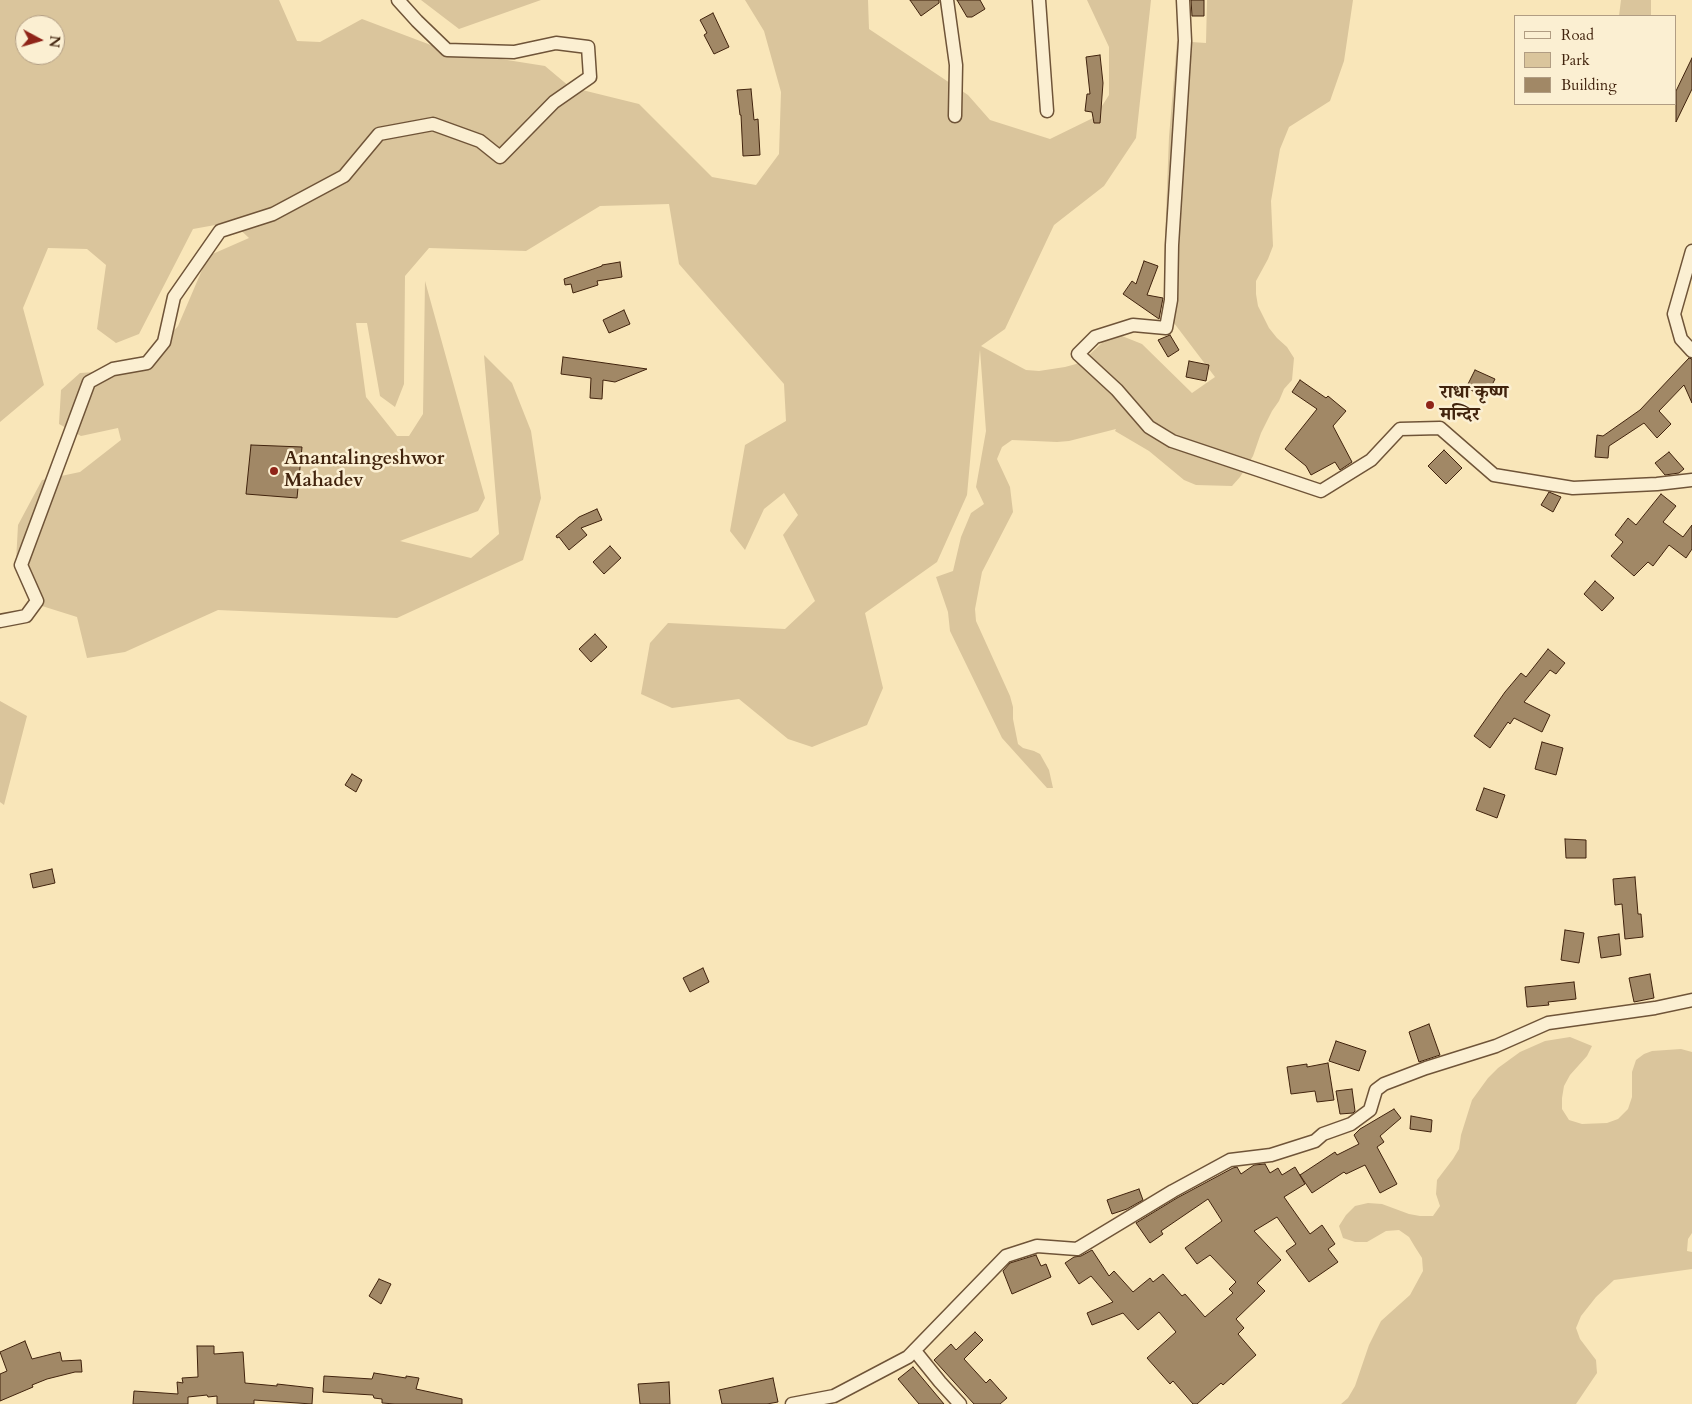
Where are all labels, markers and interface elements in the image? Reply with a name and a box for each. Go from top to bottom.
north arrow [15,15,65,65]
legend [1514,15,1677,105]
text: Road [1561,25,1594,45]
text: N [44,34,65,49]
text: Park [1561,50,1590,70]
text: Building [1561,75,1617,95]
place label: राधा कृष्ण मन्दिर [1440,383,1508,427]
marker: राधा कृष्ण मन्दिर [1424,399,1436,411]
place label: Anantalingeshwor Mahadev [284,449,444,493]
marker: Anantalingeshwor Mahadev [268,465,280,477]

